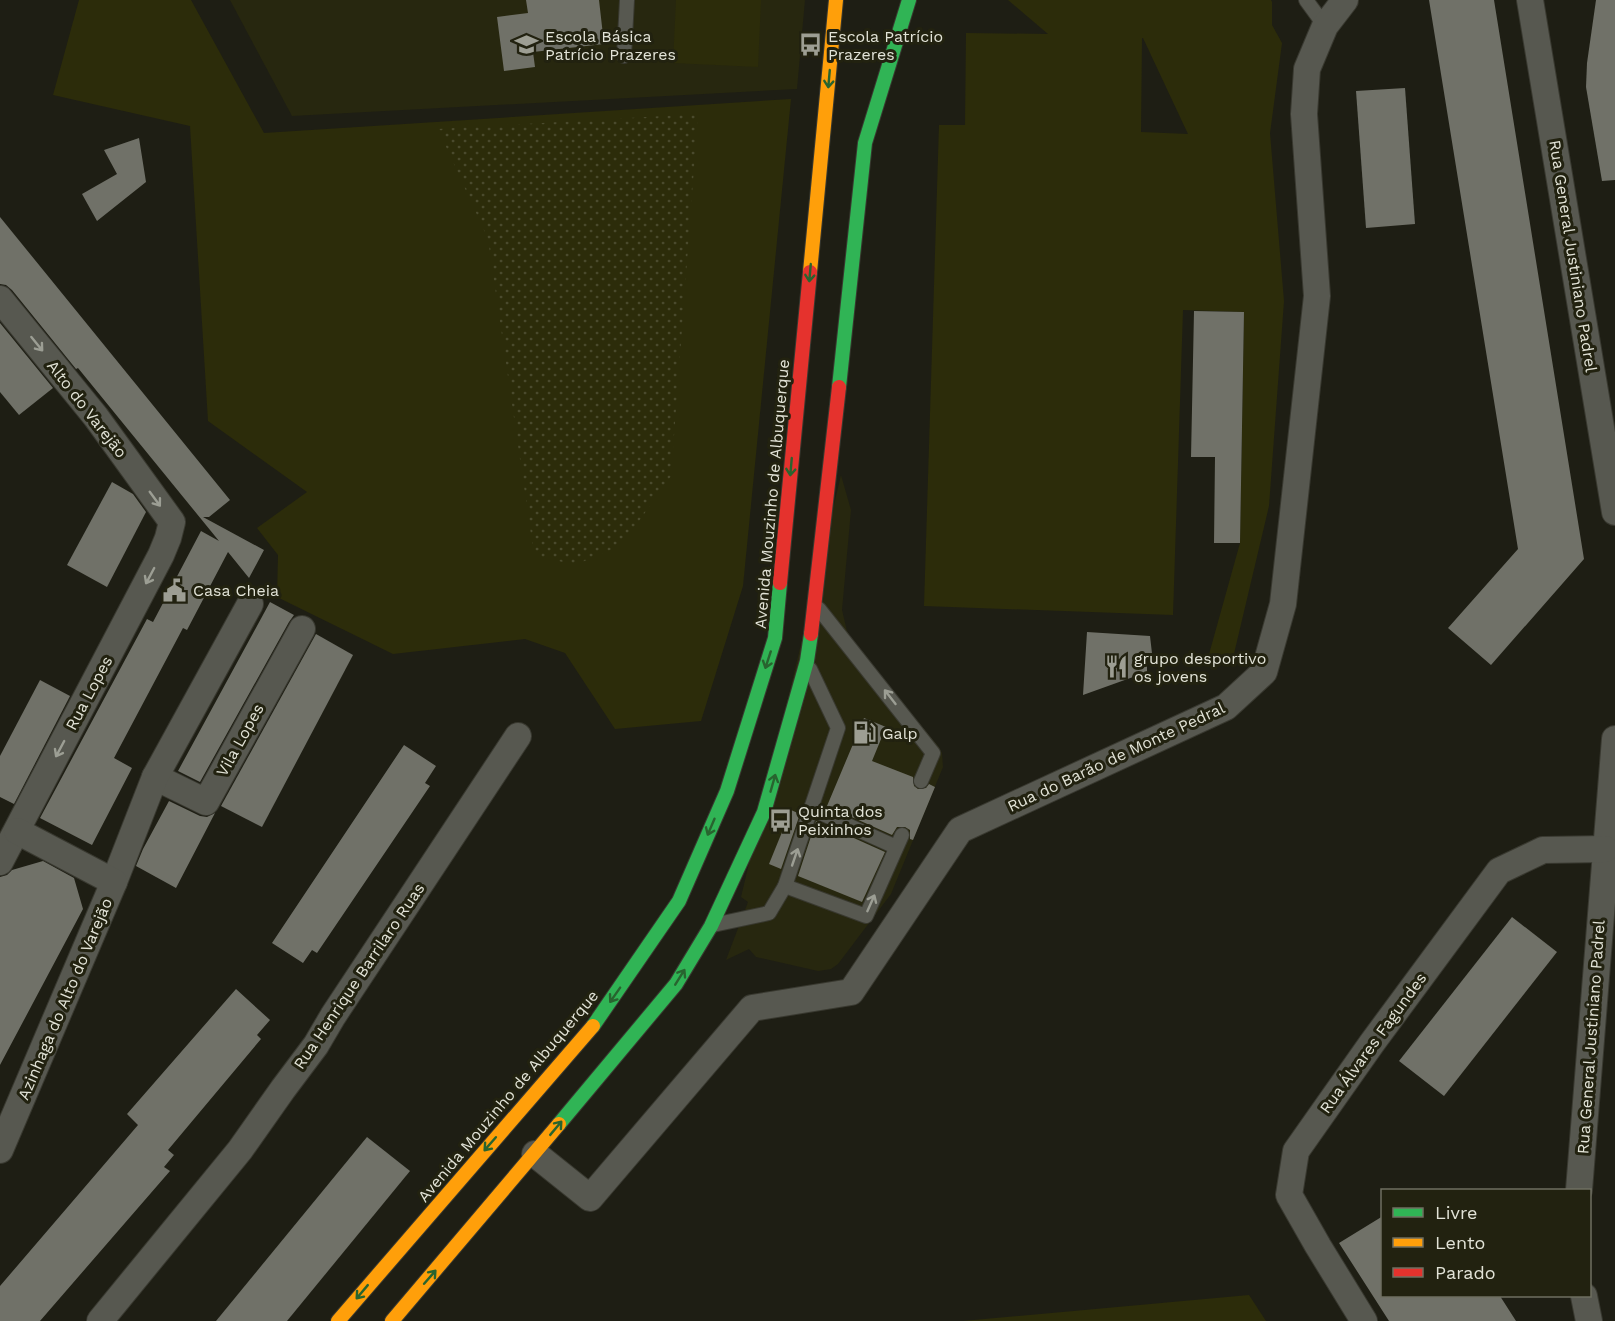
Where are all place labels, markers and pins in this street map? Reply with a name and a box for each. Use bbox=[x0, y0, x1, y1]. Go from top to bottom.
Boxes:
place label: Escola Básica Patrício Prazeres bbox=[545, 27, 676, 64]
place label: Escola Patrício Prazeres bbox=[828, 27, 943, 64]
school or university icon: Escola Básica Patrício Prazeres bbox=[514, 32, 540, 58]
bus stop icon: Escola Patrício Prazeres bbox=[797, 32, 823, 58]
public building icon: Casa Cheia bbox=[162, 577, 188, 603]
place label: Casa Cheia bbox=[193, 581, 279, 600]
place label: grupo desportivo os jovens bbox=[1134, 649, 1266, 686]
restaurant icon: grupo desportivo os jovens bbox=[1103, 654, 1129, 680]
fuel station icon: Galp bbox=[851, 720, 877, 746]
place label: Galp bbox=[882, 724, 918, 743]
place label: Quinta dos Peixinhos bbox=[798, 802, 883, 839]
bus stop icon: Quinta dos Peixinhos bbox=[767, 807, 793, 833]

